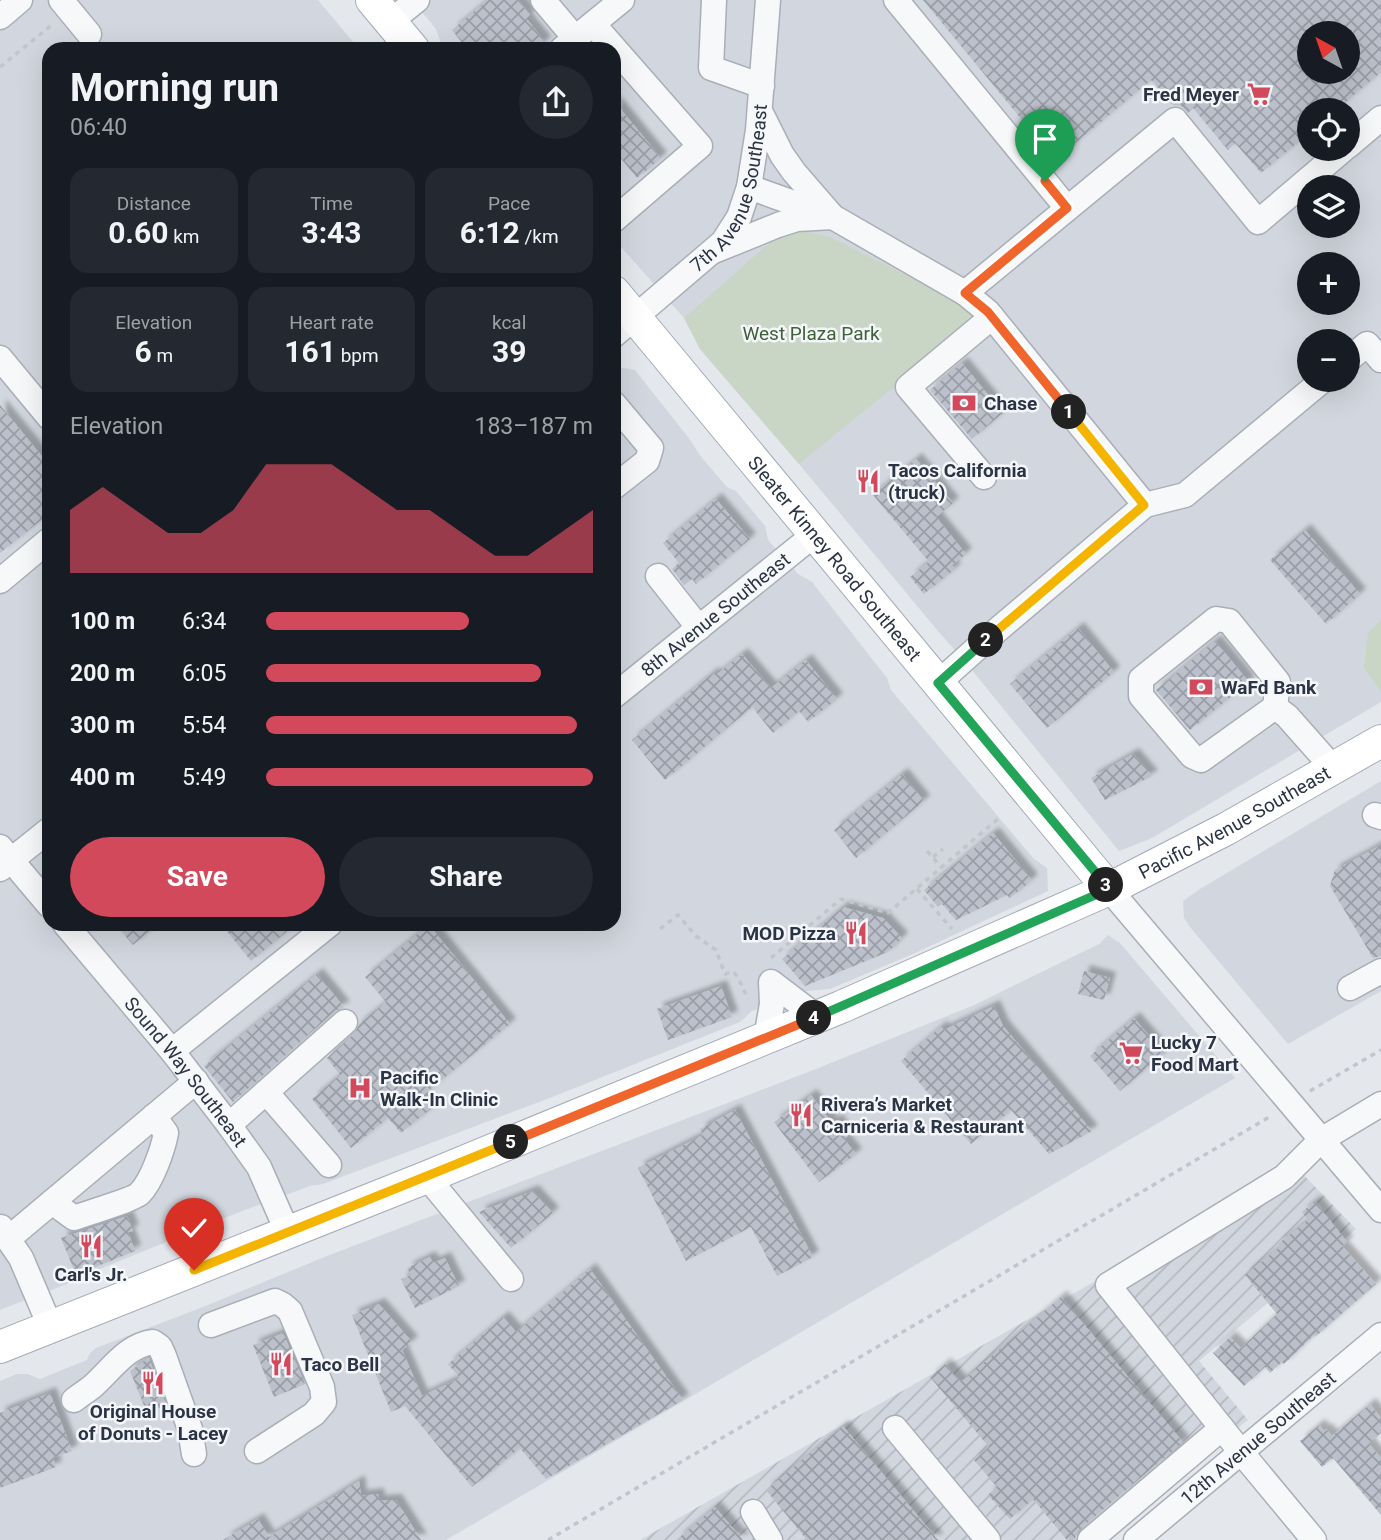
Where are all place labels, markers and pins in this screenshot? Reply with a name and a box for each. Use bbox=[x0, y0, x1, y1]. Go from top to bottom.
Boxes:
supermarket icon: Fred Meyer bbox=[1245, 80, 1273, 108]
place label: Fred Meyer bbox=[1143, 83, 1239, 106]
pin bbox=[1015, 109, 1075, 181]
bank icon: Chase bbox=[950, 389, 978, 417]
place label: Chase bbox=[984, 392, 1037, 415]
pin: 1 bbox=[1052, 394, 1086, 430]
place label: Tacos California (truck) bbox=[888, 459, 1027, 504]
restaurant icon: Tacos California (truck) bbox=[854, 467, 882, 495]
pin: 2 bbox=[968, 622, 1004, 658]
bank icon: WaFd Bank bbox=[1187, 673, 1215, 701]
place label: WaFd Bank bbox=[1221, 676, 1317, 699]
pin: 3 bbox=[1088, 868, 1124, 903]
restaurant icon: MOD Pizza bbox=[842, 919, 870, 947]
place label: MOD Pizza bbox=[742, 922, 836, 945]
pin: 4 bbox=[796, 1000, 832, 1036]
place label: Lucky 7 Food Mart bbox=[1151, 1031, 1239, 1076]
supermarket icon: Lucky 7 Food Mart bbox=[1117, 1039, 1145, 1067]
place label: Pacific Walk-In Clinic bbox=[380, 1066, 498, 1111]
hospital icon: Pacific Walk-In Clinic bbox=[346, 1074, 374, 1102]
place label: Rivera’s Market Carniceria & Restaurant bbox=[821, 1093, 1024, 1138]
restaurant icon: Rivera’s Market Carniceria & Restaurant bbox=[787, 1101, 815, 1129]
pin: 5 bbox=[494, 1124, 528, 1160]
pin bbox=[164, 1198, 224, 1270]
restaurant icon: Carl's Jr. bbox=[77, 1232, 105, 1260]
place label: Carl's Jr. bbox=[55, 1263, 127, 1286]
restaurant icon: Taco Bell bbox=[267, 1350, 295, 1378]
place label: Taco Bell bbox=[301, 1353, 379, 1376]
restaurant icon: Original House of Donuts - Lacey bbox=[139, 1369, 167, 1397]
place label: Original House of Donuts - Lacey bbox=[78, 1400, 228, 1445]

